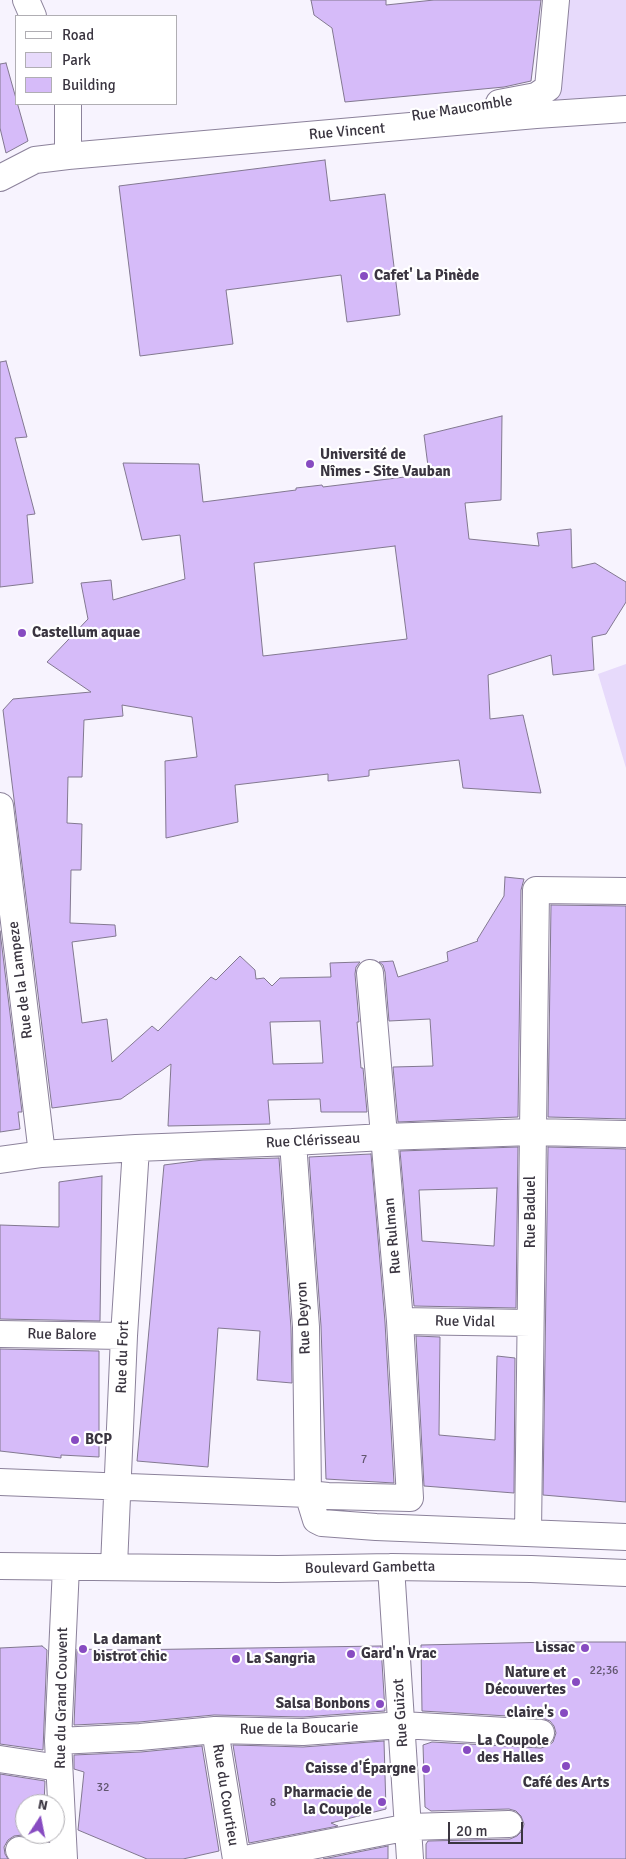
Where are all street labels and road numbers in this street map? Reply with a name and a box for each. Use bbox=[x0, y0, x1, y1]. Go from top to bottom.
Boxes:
street label: Rue Maucomble bbox=[410, 92, 514, 126]
street label: Rue Vincent bbox=[308, 120, 386, 144]
street label: Rue de la Lampeze bbox=[5, 920, 37, 1040]
street label: Rue Clérisseau bbox=[265, 1130, 361, 1152]
street label: Rue Baduel bbox=[522, 1176, 540, 1248]
street label: Rue Rulman bbox=[381, 1197, 405, 1275]
street label: Rue Deyron bbox=[293, 1281, 315, 1355]
street label: Rue Vidal bbox=[435, 1312, 495, 1332]
street label: Rue du Fort bbox=[113, 1320, 133, 1394]
street label: Rue Balore bbox=[27, 1325, 97, 1345]
street label: Boulevard Gambetta bbox=[305, 1558, 435, 1578]
street label: Rue du Grand Couvent bbox=[52, 1627, 72, 1769]
street label: Rue Guizot bbox=[390, 1678, 412, 1748]
street label: Rue de la Boucarie bbox=[239, 1719, 359, 1739]
street label: Rue du Courtieu bbox=[208, 1743, 242, 1847]

